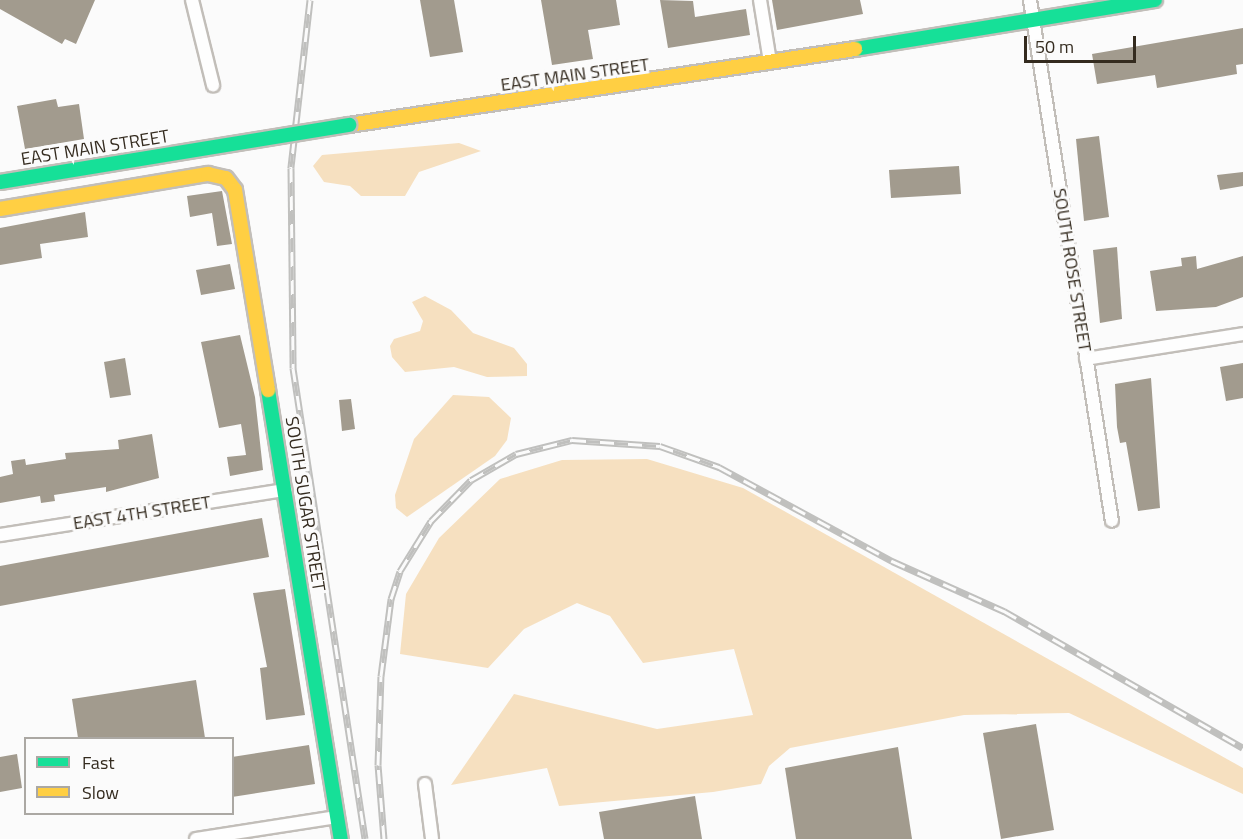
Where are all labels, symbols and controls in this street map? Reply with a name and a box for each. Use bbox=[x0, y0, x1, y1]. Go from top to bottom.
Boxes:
scale bar bbox=[1027, 24, 1140, 62]
text: 50 m bbox=[1035, 33, 1074, 60]
street label: EAST MAIN STREET bbox=[499, 54, 651, 96]
street label: EAST MAIN STREET bbox=[19, 126, 171, 170]
street label: SOUTH ROSE STREET bbox=[1048, 187, 1096, 353]
street label: SOUTH SUGAR STREET bbox=[281, 415, 329, 593]
street label: EAST 4TH STREET bbox=[72, 491, 212, 535]
legend bbox=[24, 737, 234, 815]
text: Fast bbox=[82, 749, 115, 776]
text: Slow bbox=[82, 779, 119, 806]

